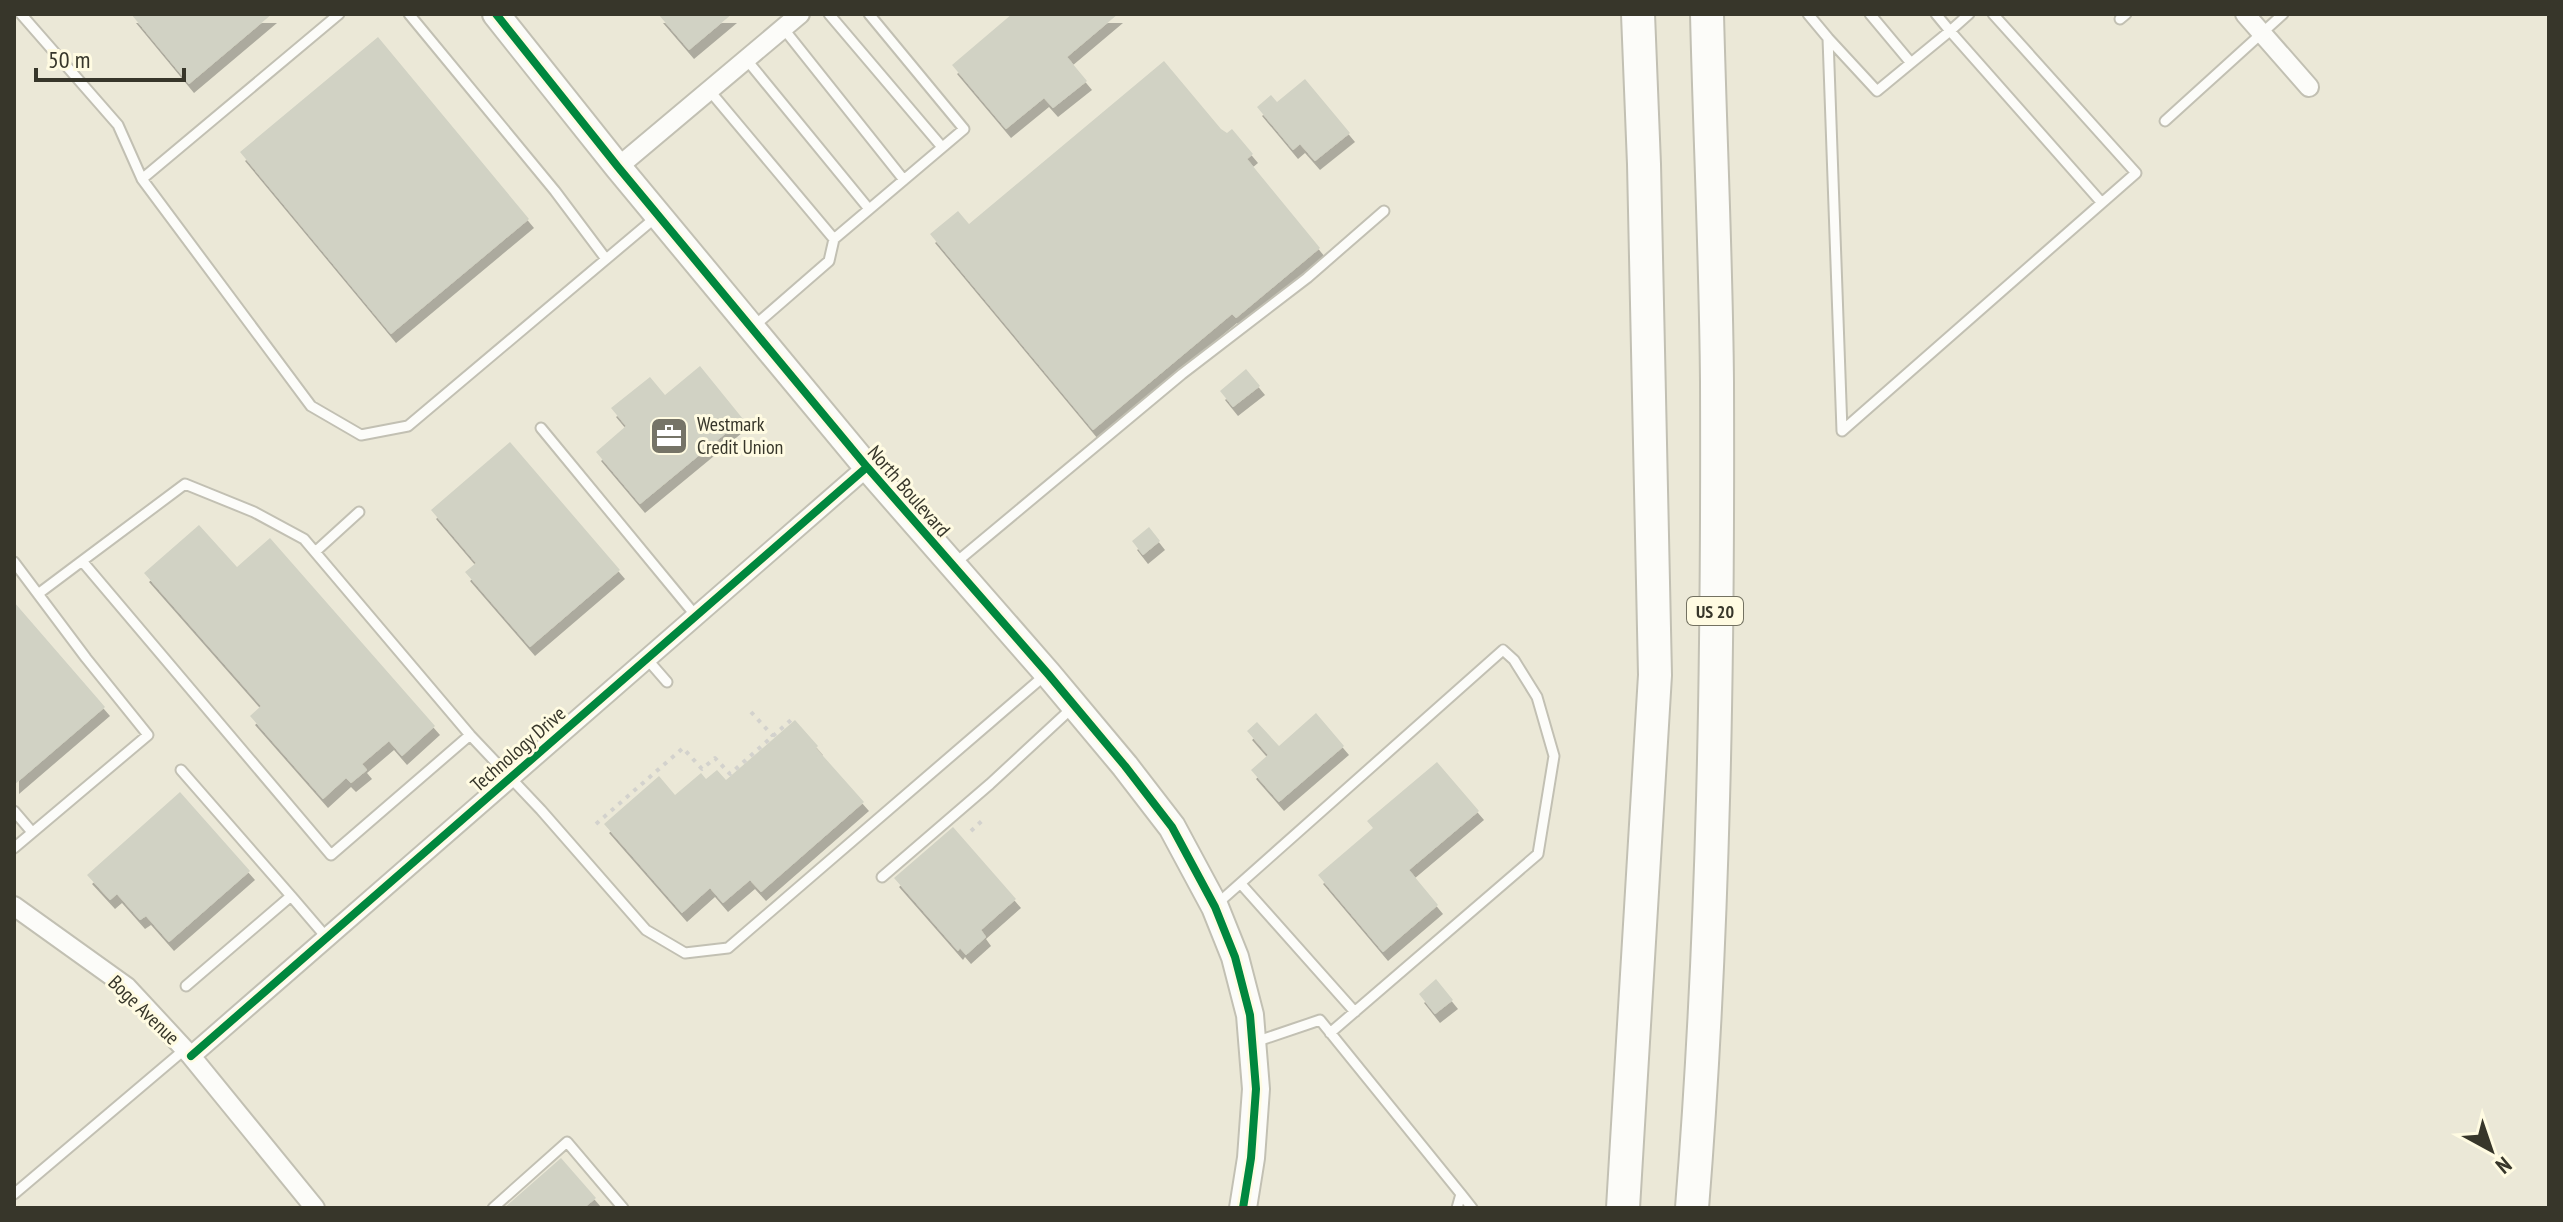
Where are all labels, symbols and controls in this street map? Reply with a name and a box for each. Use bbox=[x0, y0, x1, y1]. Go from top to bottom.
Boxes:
scale bar bbox=[36, 32, 184, 82]
text: 50 m bbox=[48, 44, 90, 75]
place label: Westmark Credit Union bbox=[697, 411, 783, 460]
office icon: Westmark Credit Union bbox=[648, 415, 690, 457]
street label: North Boulevard bbox=[862, 440, 956, 542]
road number: US 20 bbox=[1687, 597, 1743, 625]
street label: Technology Drive bbox=[465, 701, 571, 797]
street label: Boge Avenue bbox=[103, 970, 185, 1050]
north arrow bbox=[2451, 1110, 2531, 1190]
text: N bbox=[2490, 1151, 2517, 1180]

